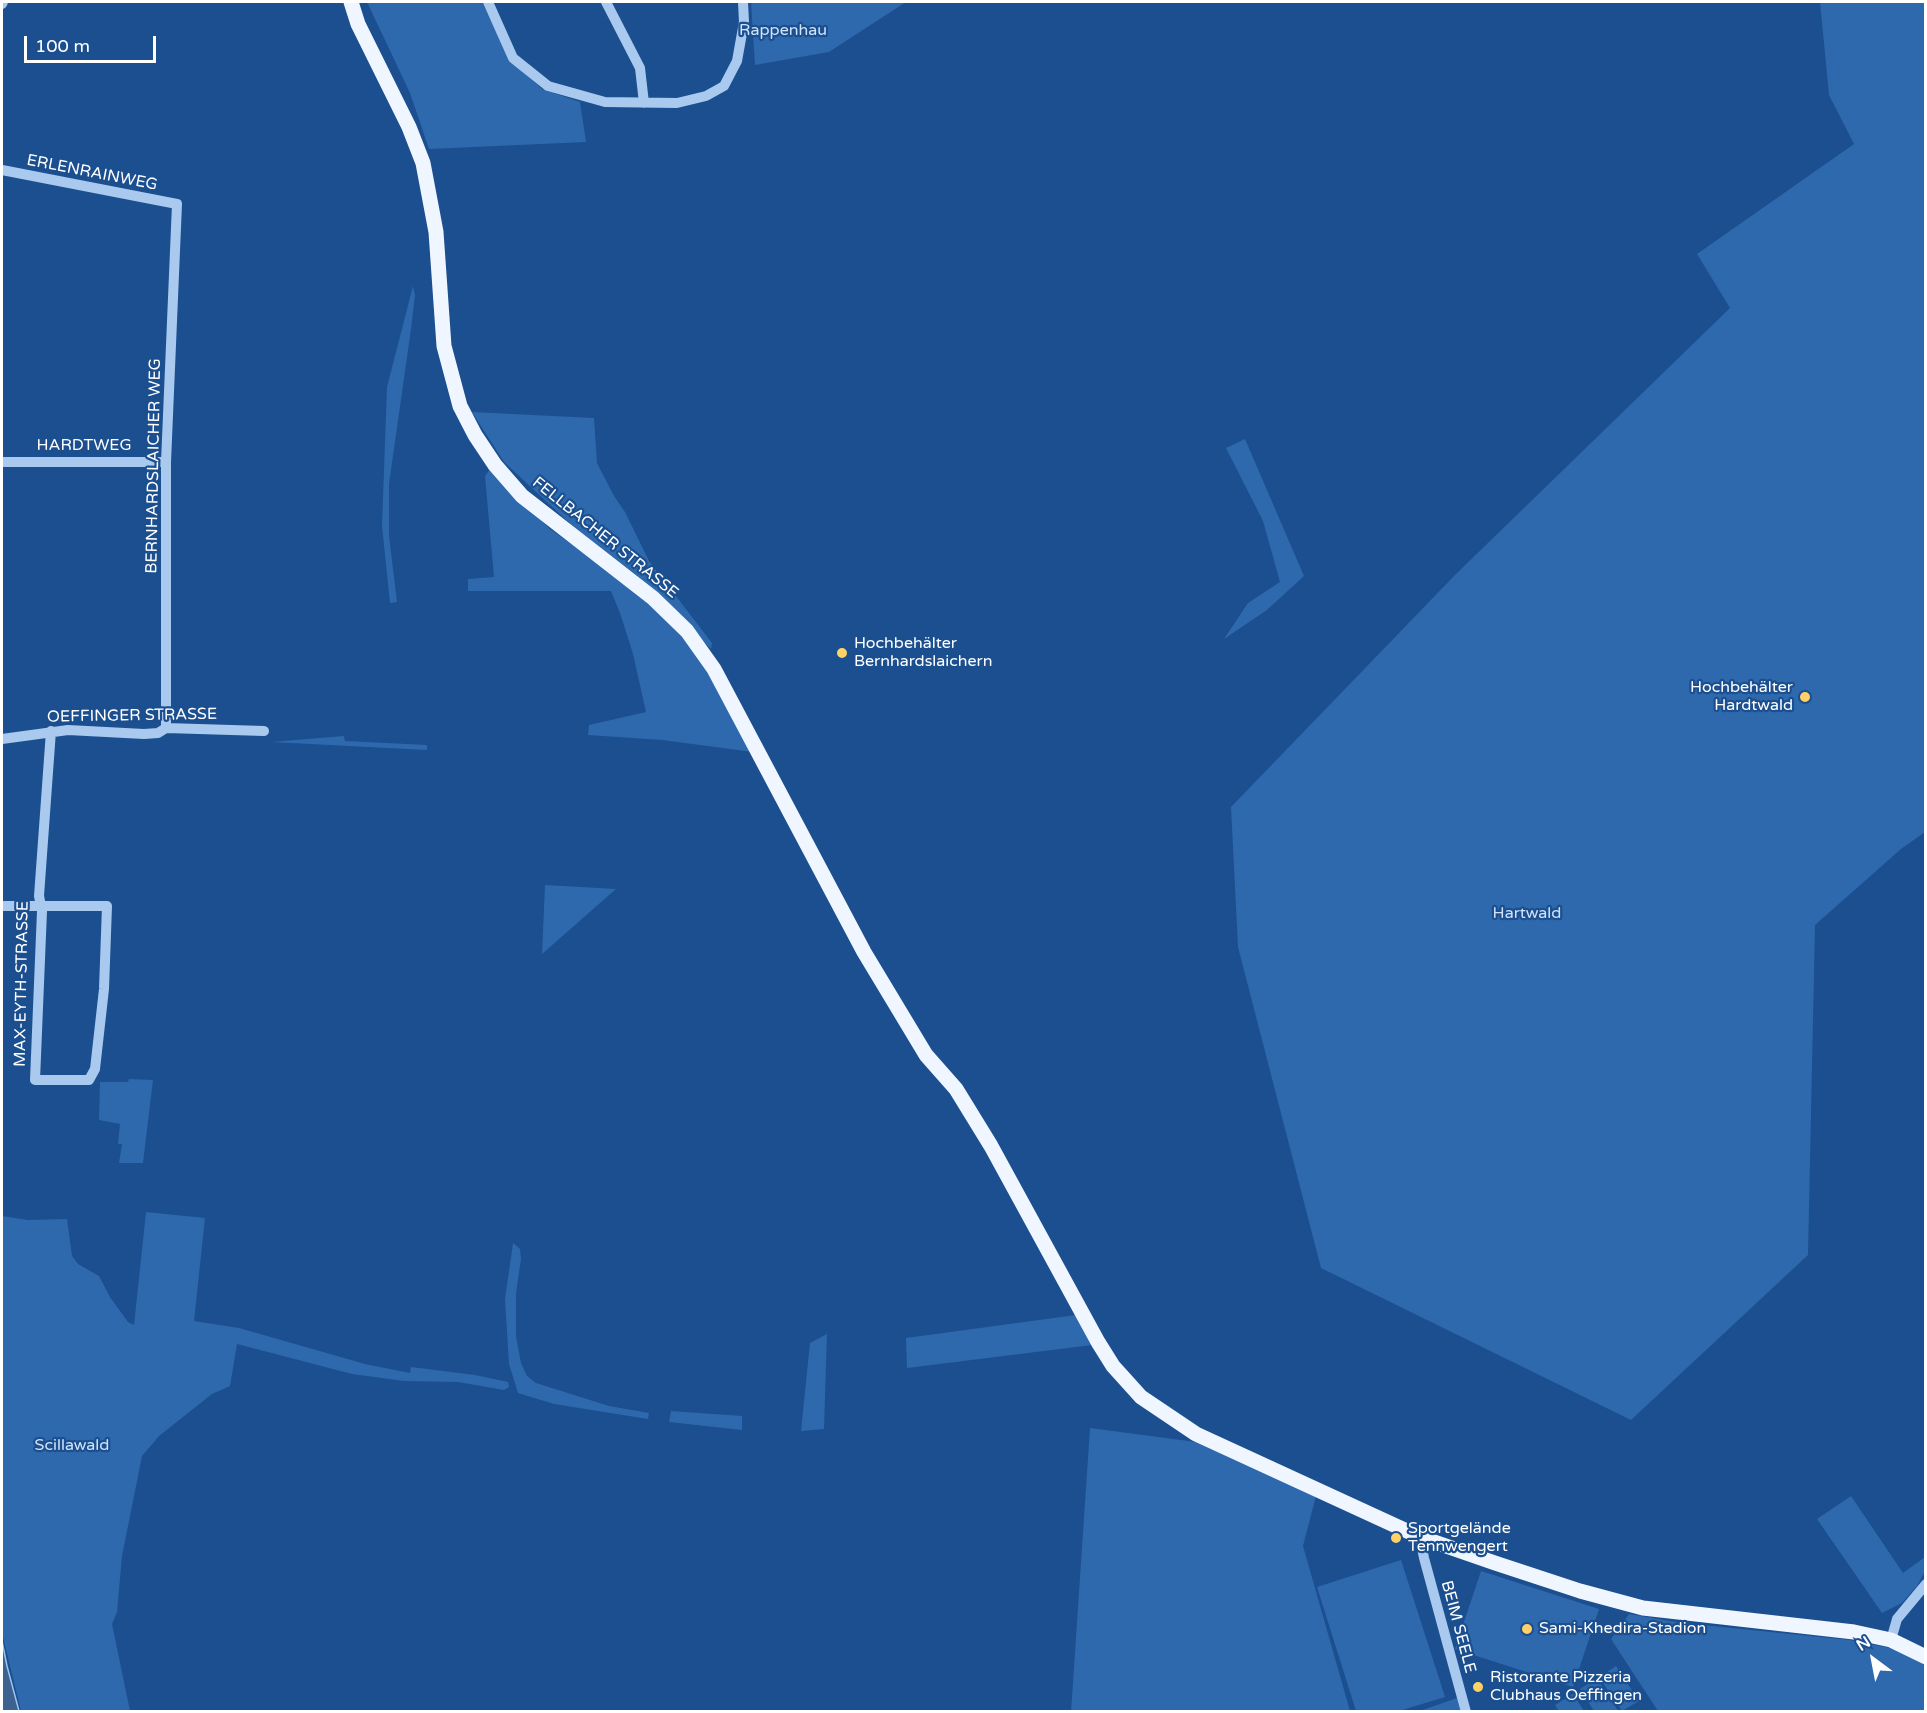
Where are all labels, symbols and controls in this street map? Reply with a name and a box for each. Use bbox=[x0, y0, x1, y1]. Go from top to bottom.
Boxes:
park label: Rappenhau bbox=[739, 21, 827, 41]
scale bar bbox=[27, 24, 159, 62]
text: 100 m bbox=[35, 35, 90, 57]
street label: ERLENRAINWEG bbox=[25, 151, 159, 195]
street label: BERNHARDSLAICHER WEG bbox=[143, 358, 165, 574]
street label: HARDTWEG bbox=[36, 436, 132, 456]
street label: FELLBACHER STRASSE bbox=[528, 473, 682, 603]
place label: Hochbehälter Bernhardslaichern bbox=[854, 634, 992, 672]
marker: Hochbehälter Bernhardslaichern bbox=[835, 646, 849, 660]
place label: Hochbehälter Hardtwald bbox=[1690, 678, 1793, 716]
marker: Hochbehälter Hardtwald bbox=[1798, 690, 1812, 704]
street label: OEFFINGER STRASSE bbox=[47, 705, 217, 727]
street label: MAX-EYTH-STRASSE bbox=[11, 901, 33, 1067]
park label: Hartwald bbox=[1493, 904, 1561, 924]
park label: Scillawald bbox=[35, 1436, 109, 1456]
place label: Sportgelände Tennwengert bbox=[1408, 1519, 1511, 1557]
marker: Sportgelände Tennwengert bbox=[1389, 1531, 1403, 1545]
street label: BEIM SEELE bbox=[1436, 1579, 1480, 1675]
place label: Sami-Khedira-Stadion bbox=[1539, 1619, 1706, 1639]
marker: Sami-Khedira-Stadion bbox=[1520, 1622, 1534, 1636]
north arrow bbox=[1843, 1629, 1903, 1689]
text: N bbox=[1853, 1632, 1874, 1656]
place label: Ristorante Pizzeria Clubhaus Oeffingen bbox=[1490, 1668, 1642, 1706]
marker: Ristorante Pizzeria Clubhaus Oeffingen bbox=[1471, 1680, 1485, 1694]

